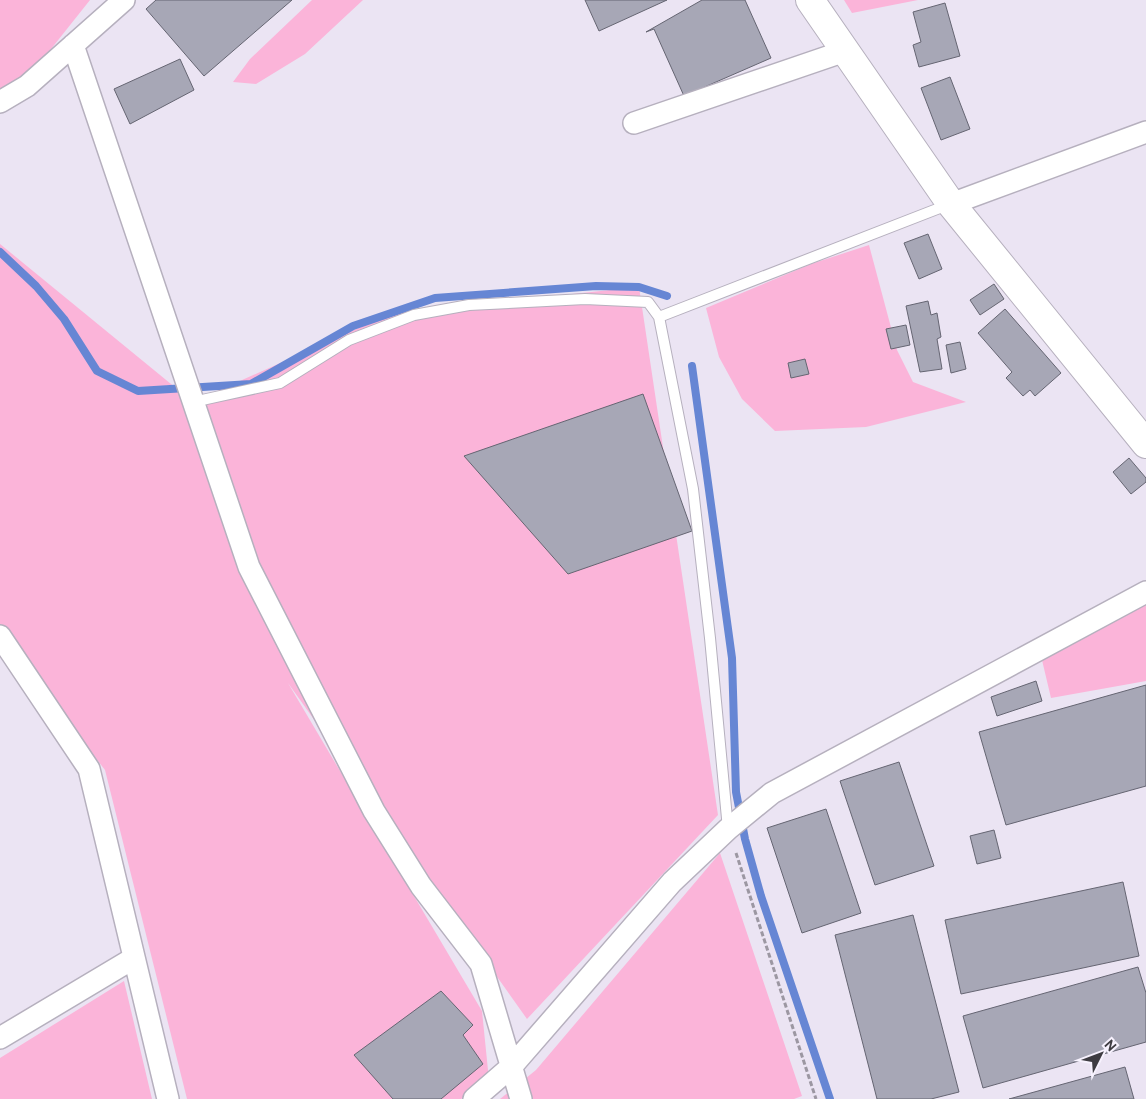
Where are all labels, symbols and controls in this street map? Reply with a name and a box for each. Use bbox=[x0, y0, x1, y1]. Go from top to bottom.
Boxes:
north arrow bbox=[1076, 1029, 1126, 1079]
text: N bbox=[1100, 1037, 1119, 1056]

